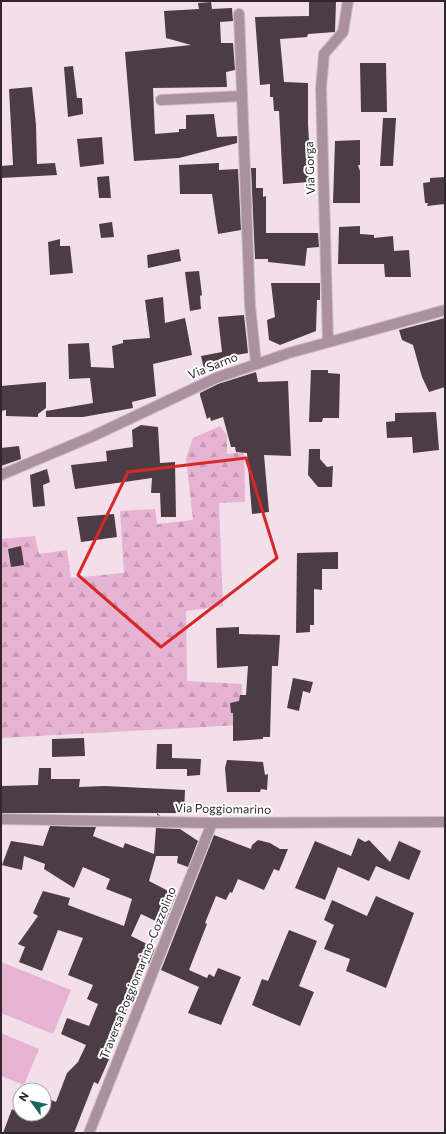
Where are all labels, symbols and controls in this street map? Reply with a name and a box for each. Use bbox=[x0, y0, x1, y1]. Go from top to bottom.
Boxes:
street label: Via Gorga bbox=[301, 141, 317, 195]
street label: Via Sarno bbox=[186, 349, 239, 381]
street label: Via Poggiomarino bbox=[175, 800, 271, 816]
street label: Traversa Poggiomarino-Cozzolino bbox=[96, 884, 178, 1061]
north arrow bbox=[12, 1082, 52, 1122]
text: N bbox=[15, 1089, 31, 1103]

